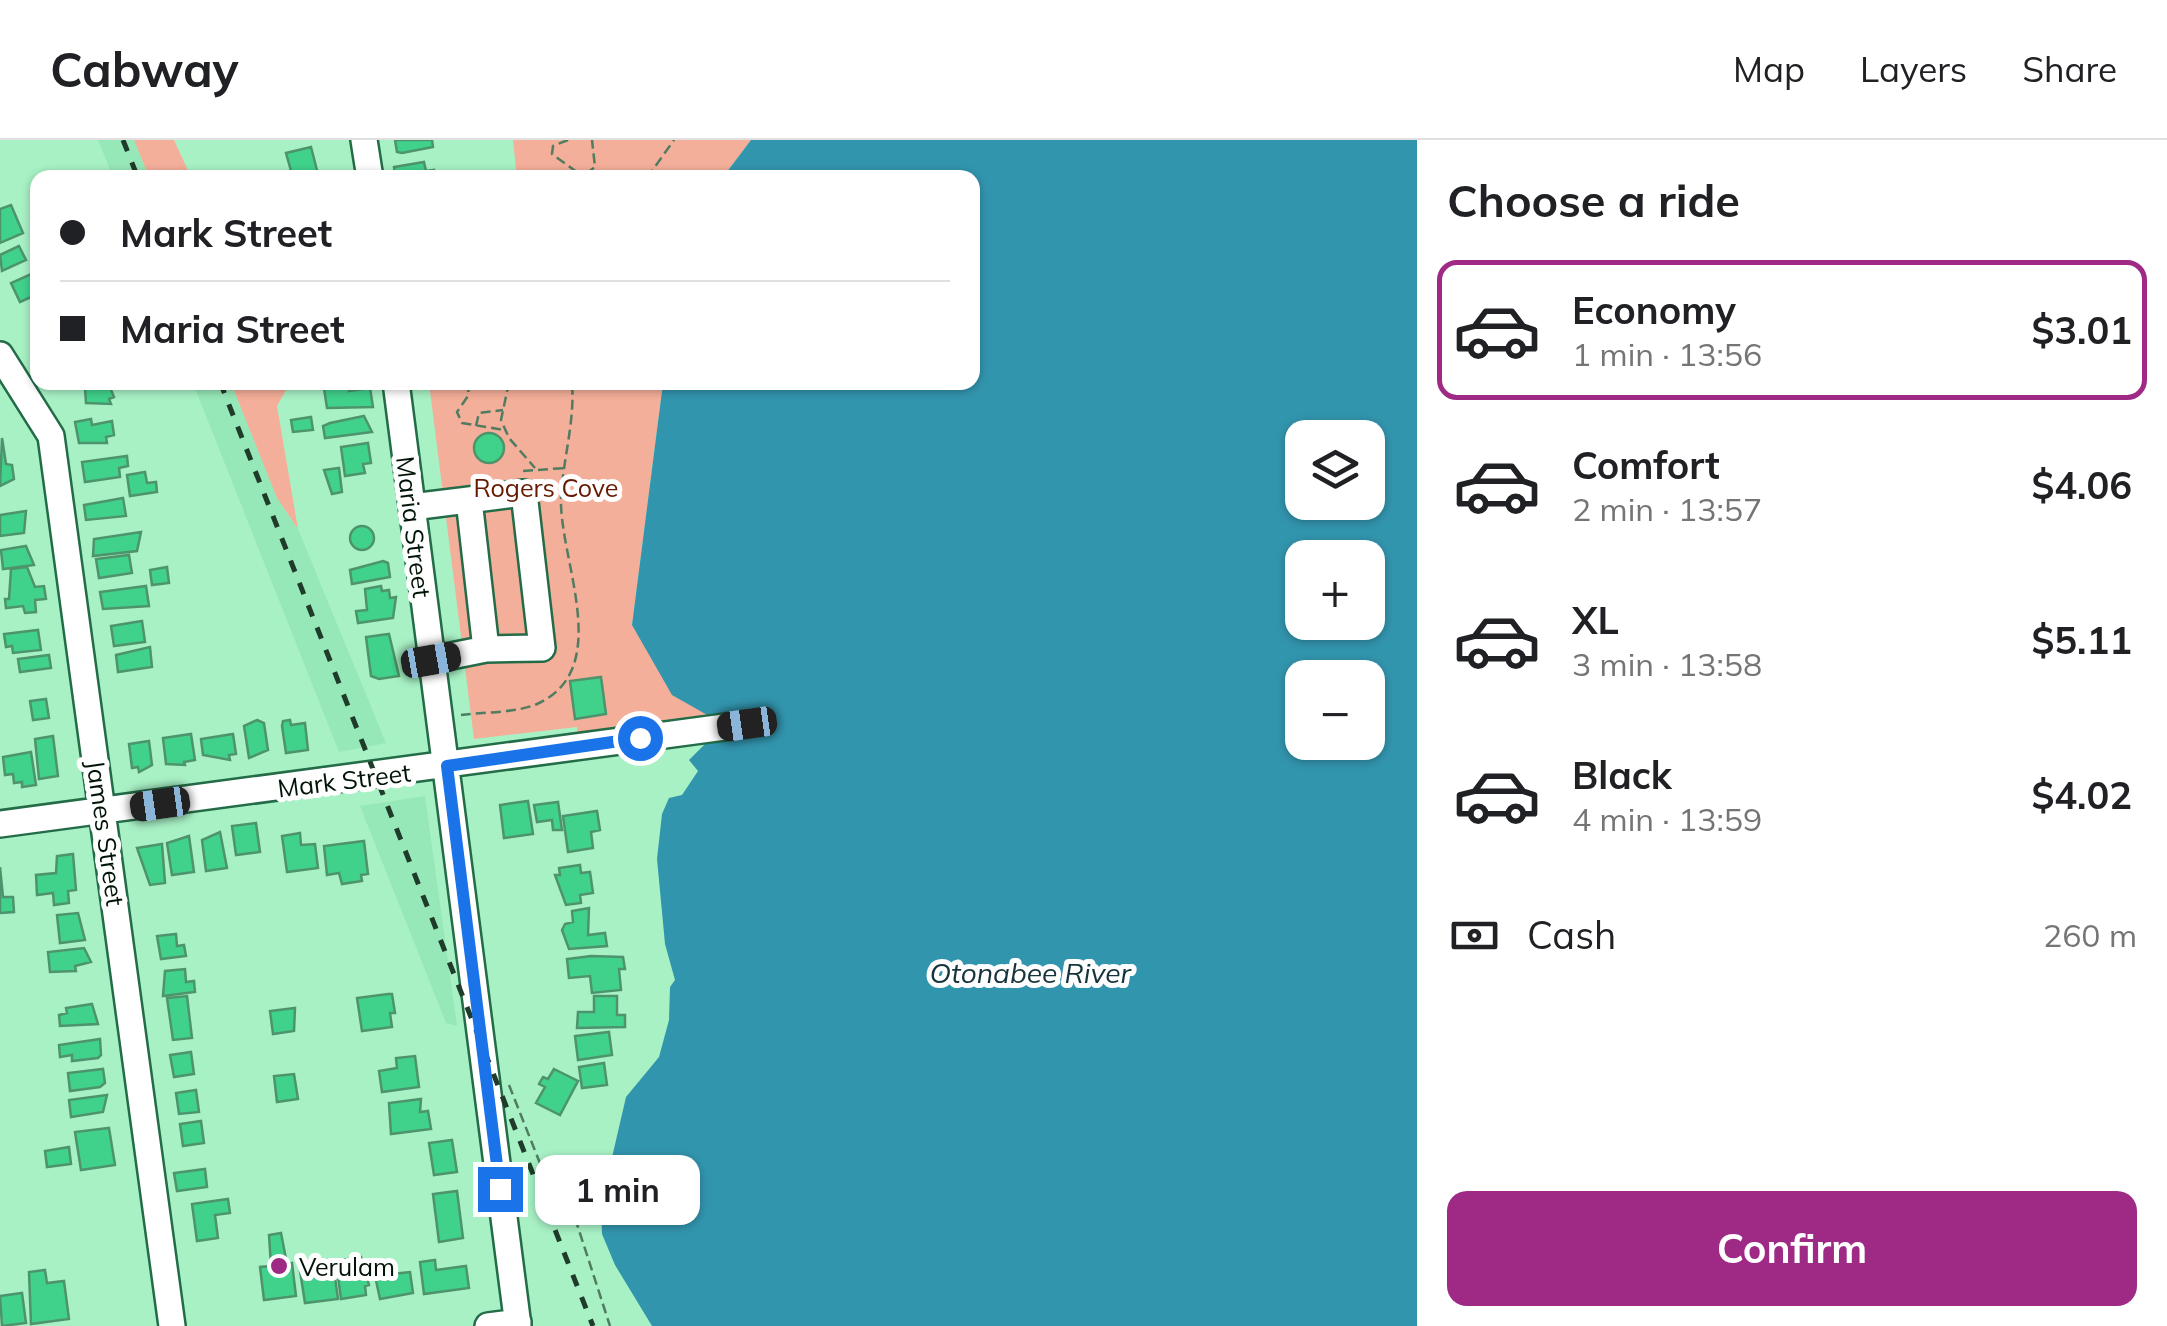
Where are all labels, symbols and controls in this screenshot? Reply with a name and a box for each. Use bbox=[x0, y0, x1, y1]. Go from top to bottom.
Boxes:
text: Cabway bbox=[50, 39, 239, 99]
text: Map bbox=[1733, 47, 1805, 91]
text: Layers bbox=[1860, 47, 1967, 91]
text: Share bbox=[2022, 47, 2117, 91]
text: Choose a ride bbox=[1447, 172, 1740, 228]
text: Mark Street bbox=[120, 209, 332, 257]
icon: car bbox=[1452, 285, 1542, 375]
text: Economy bbox=[1572, 286, 1736, 334]
text: Maria Street bbox=[120, 305, 345, 353]
text: $3.01 bbox=[2031, 306, 2132, 354]
text: 1 min · 13:56 bbox=[1572, 334, 1762, 374]
map controls bbox=[1285, 420, 1385, 760]
button: layers bbox=[1285, 420, 1385, 520]
icon: car bbox=[1452, 440, 1542, 530]
text: Comfort bbox=[1572, 441, 1720, 489]
street label: Maria Street bbox=[390, 455, 438, 600]
text: $4.06 bbox=[2031, 461, 2132, 509]
park label: Rogers Cove bbox=[474, 472, 618, 503]
text: 2 min · 13:57 bbox=[1572, 489, 1762, 529]
button: + bbox=[1285, 540, 1385, 640]
icon: car bbox=[1452, 595, 1542, 685]
text: XL bbox=[1572, 596, 1619, 644]
text: $5.11 bbox=[2031, 616, 2132, 664]
car bbox=[399, 640, 463, 680]
text: 3 min · 13:58 bbox=[1572, 644, 1762, 684]
button: − bbox=[1285, 660, 1385, 760]
car bbox=[715, 705, 779, 743]
route start bbox=[618, 716, 663, 761]
icon: car bbox=[1452, 750, 1542, 840]
text: Black bbox=[1572, 751, 1672, 799]
street label: Mark Street bbox=[276, 756, 413, 804]
street label: James Street bbox=[80, 758, 132, 908]
text: $4.02 bbox=[2031, 771, 2132, 819]
car bbox=[128, 785, 192, 823]
text: 4 min · 13:59 bbox=[1572, 799, 1762, 839]
icon: cash bbox=[1447, 908, 1502, 963]
text: Cash bbox=[1527, 911, 1616, 959]
text: 260 m bbox=[2043, 915, 2137, 955]
water label: Otonabee River bbox=[929, 955, 1132, 990]
callout: 1 min bbox=[535, 1154, 700, 1224]
route end bbox=[478, 1167, 523, 1212]
text: 1 min bbox=[575, 1170, 660, 1210]
button: Confirm bbox=[1447, 1191, 2137, 1306]
place label: Verulam bbox=[299, 1251, 395, 1282]
marker: Verulam bbox=[268, 1255, 290, 1277]

